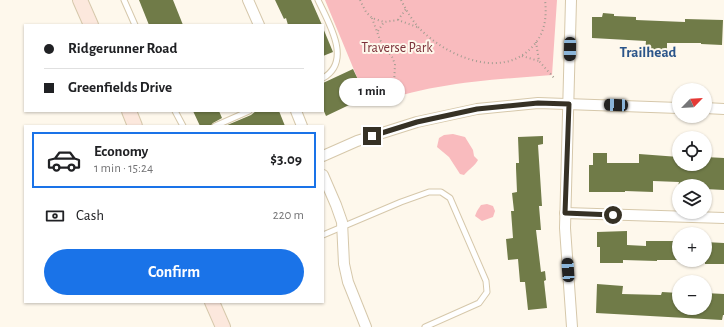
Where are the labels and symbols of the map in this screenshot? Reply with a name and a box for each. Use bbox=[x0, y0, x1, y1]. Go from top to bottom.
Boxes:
car bbox=[564, 37, 576, 61]
park label: Traverse Park bbox=[361, 41, 433, 55]
district label: Trailhead bbox=[619, 45, 677, 60]
callout: 1 min bbox=[339, 78, 405, 106]
north arrow bbox=[672, 83, 712, 123]
car bbox=[604, 99, 628, 111]
route end bbox=[363, 127, 381, 145]
route start bbox=[604, 206, 622, 224]
car bbox=[561, 258, 575, 282]

